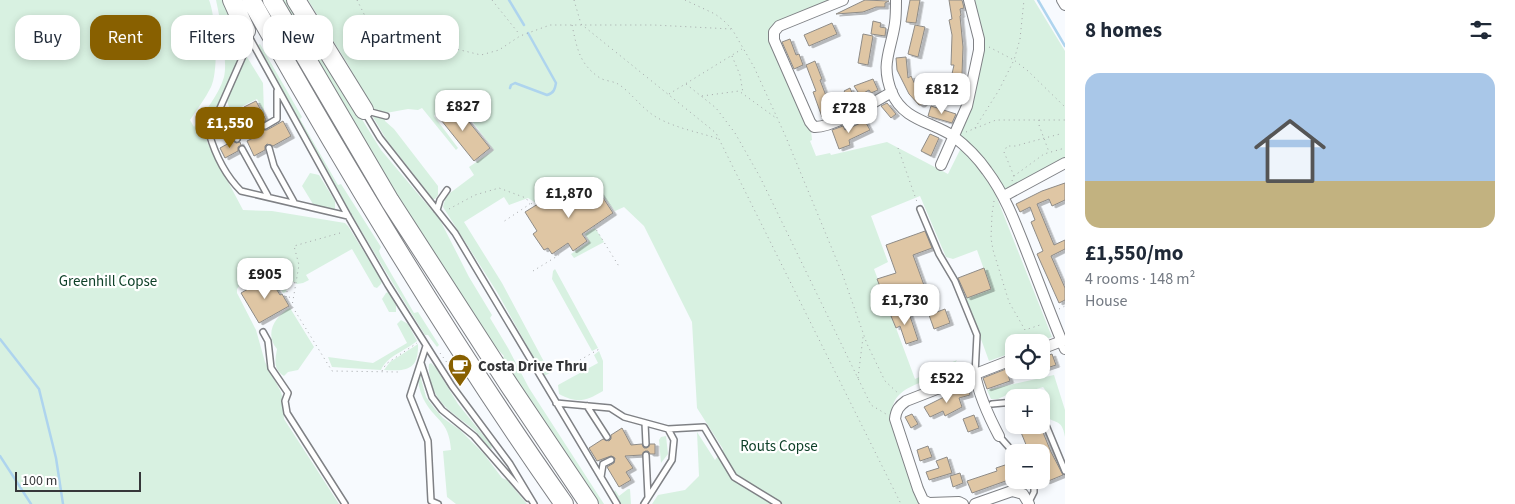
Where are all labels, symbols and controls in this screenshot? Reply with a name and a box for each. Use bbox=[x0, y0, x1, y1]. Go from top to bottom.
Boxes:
chip: Buy bbox=[15, 15, 80, 60]
chip: Rent bbox=[90, 15, 161, 60]
chip: Filters bbox=[171, 15, 253, 60]
chip: New bbox=[263, 15, 333, 60]
chip: Apartment bbox=[343, 15, 459, 60]
text: 8 homes bbox=[1085, 15, 1162, 45]
icon: filters bbox=[1467, 16, 1495, 44]
pin: £812 bbox=[912, 72, 972, 115]
text: £812 bbox=[925, 78, 959, 100]
pin: £827 bbox=[433, 90, 493, 132]
pin: £728 bbox=[819, 92, 879, 134]
text: £827 bbox=[446, 95, 480, 117]
text: £728 bbox=[832, 97, 866, 119]
pin: £1,550 bbox=[189, 106, 271, 149]
icon: home bbox=[1245, 106, 1335, 196]
text: £1,550 bbox=[206, 112, 254, 134]
pin: £1,870 bbox=[528, 176, 610, 219]
text: £1,870 bbox=[545, 182, 593, 204]
text: £1,550/mo bbox=[1085, 238, 1184, 268]
pin: £905 bbox=[235, 258, 295, 300]
text: £905 bbox=[248, 263, 282, 285]
text: 4 rooms · 148 m² bbox=[1085, 268, 1195, 290]
park label: Greenhill Copse bbox=[59, 271, 157, 292]
pin: £1,730 bbox=[864, 284, 946, 326]
text: £1,730 bbox=[881, 289, 929, 311]
text: House bbox=[1085, 290, 1127, 312]
map controls bbox=[1005, 334, 1050, 489]
button: locate bbox=[1005, 334, 1050, 379]
cafe icon: Costa Drive Thru bbox=[447, 353, 473, 387]
place label: Costa Drive Thru bbox=[478, 356, 587, 377]
pin: £522 bbox=[917, 362, 977, 404]
text: £522 bbox=[930, 367, 964, 389]
button: + bbox=[1005, 389, 1050, 434]
park label: Routs Copse bbox=[740, 436, 818, 457]
button: − bbox=[1005, 444, 1050, 489]
scale bar bbox=[15, 469, 141, 492]
text: 100 m bbox=[22, 471, 57, 491]

